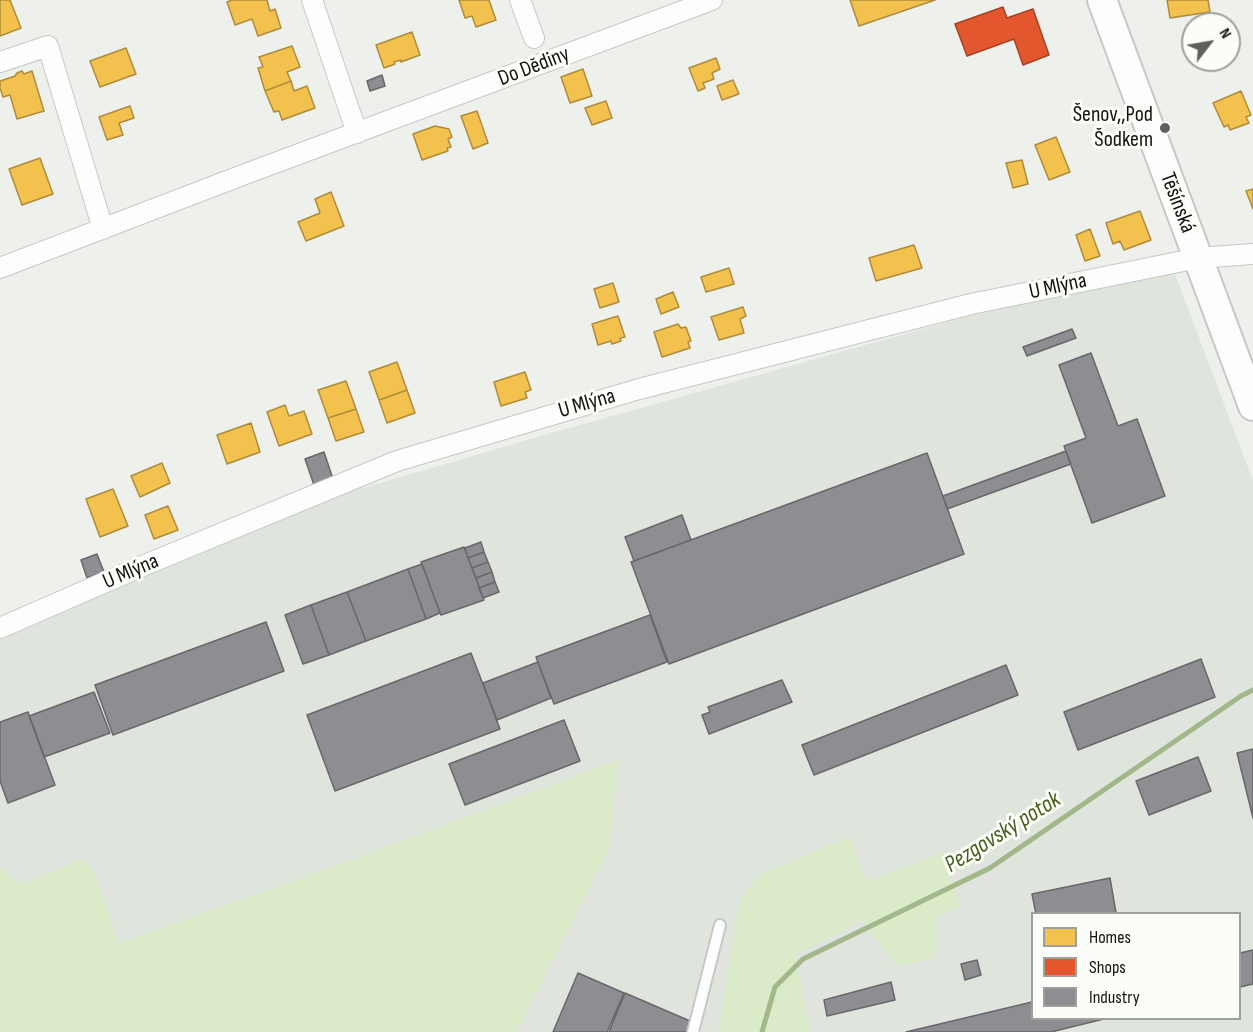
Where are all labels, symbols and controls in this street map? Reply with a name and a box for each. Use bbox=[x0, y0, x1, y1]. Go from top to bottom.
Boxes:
north arrow bbox=[1181, 12, 1241, 72]
text: N bbox=[1215, 25, 1235, 42]
street label: Do Dědiny bbox=[495, 41, 573, 93]
place label: Šenov,,Pod Šodkem bbox=[1073, 102, 1153, 154]
marker: Šenov,,Pod Šodkem bbox=[1158, 121, 1172, 135]
street label: Těšínská bbox=[1153, 169, 1201, 237]
street label: U Mlýna bbox=[1027, 268, 1089, 306]
street label: U Mlýna bbox=[556, 383, 618, 425]
street label: U Mlýna bbox=[99, 549, 163, 595]
water label: Pezgovský potok bbox=[940, 786, 1066, 880]
legend bbox=[1031, 912, 1241, 1020]
text: Homes bbox=[1089, 927, 1131, 948]
text: Shops bbox=[1089, 957, 1126, 978]
text: Industry bbox=[1089, 987, 1140, 1008]

